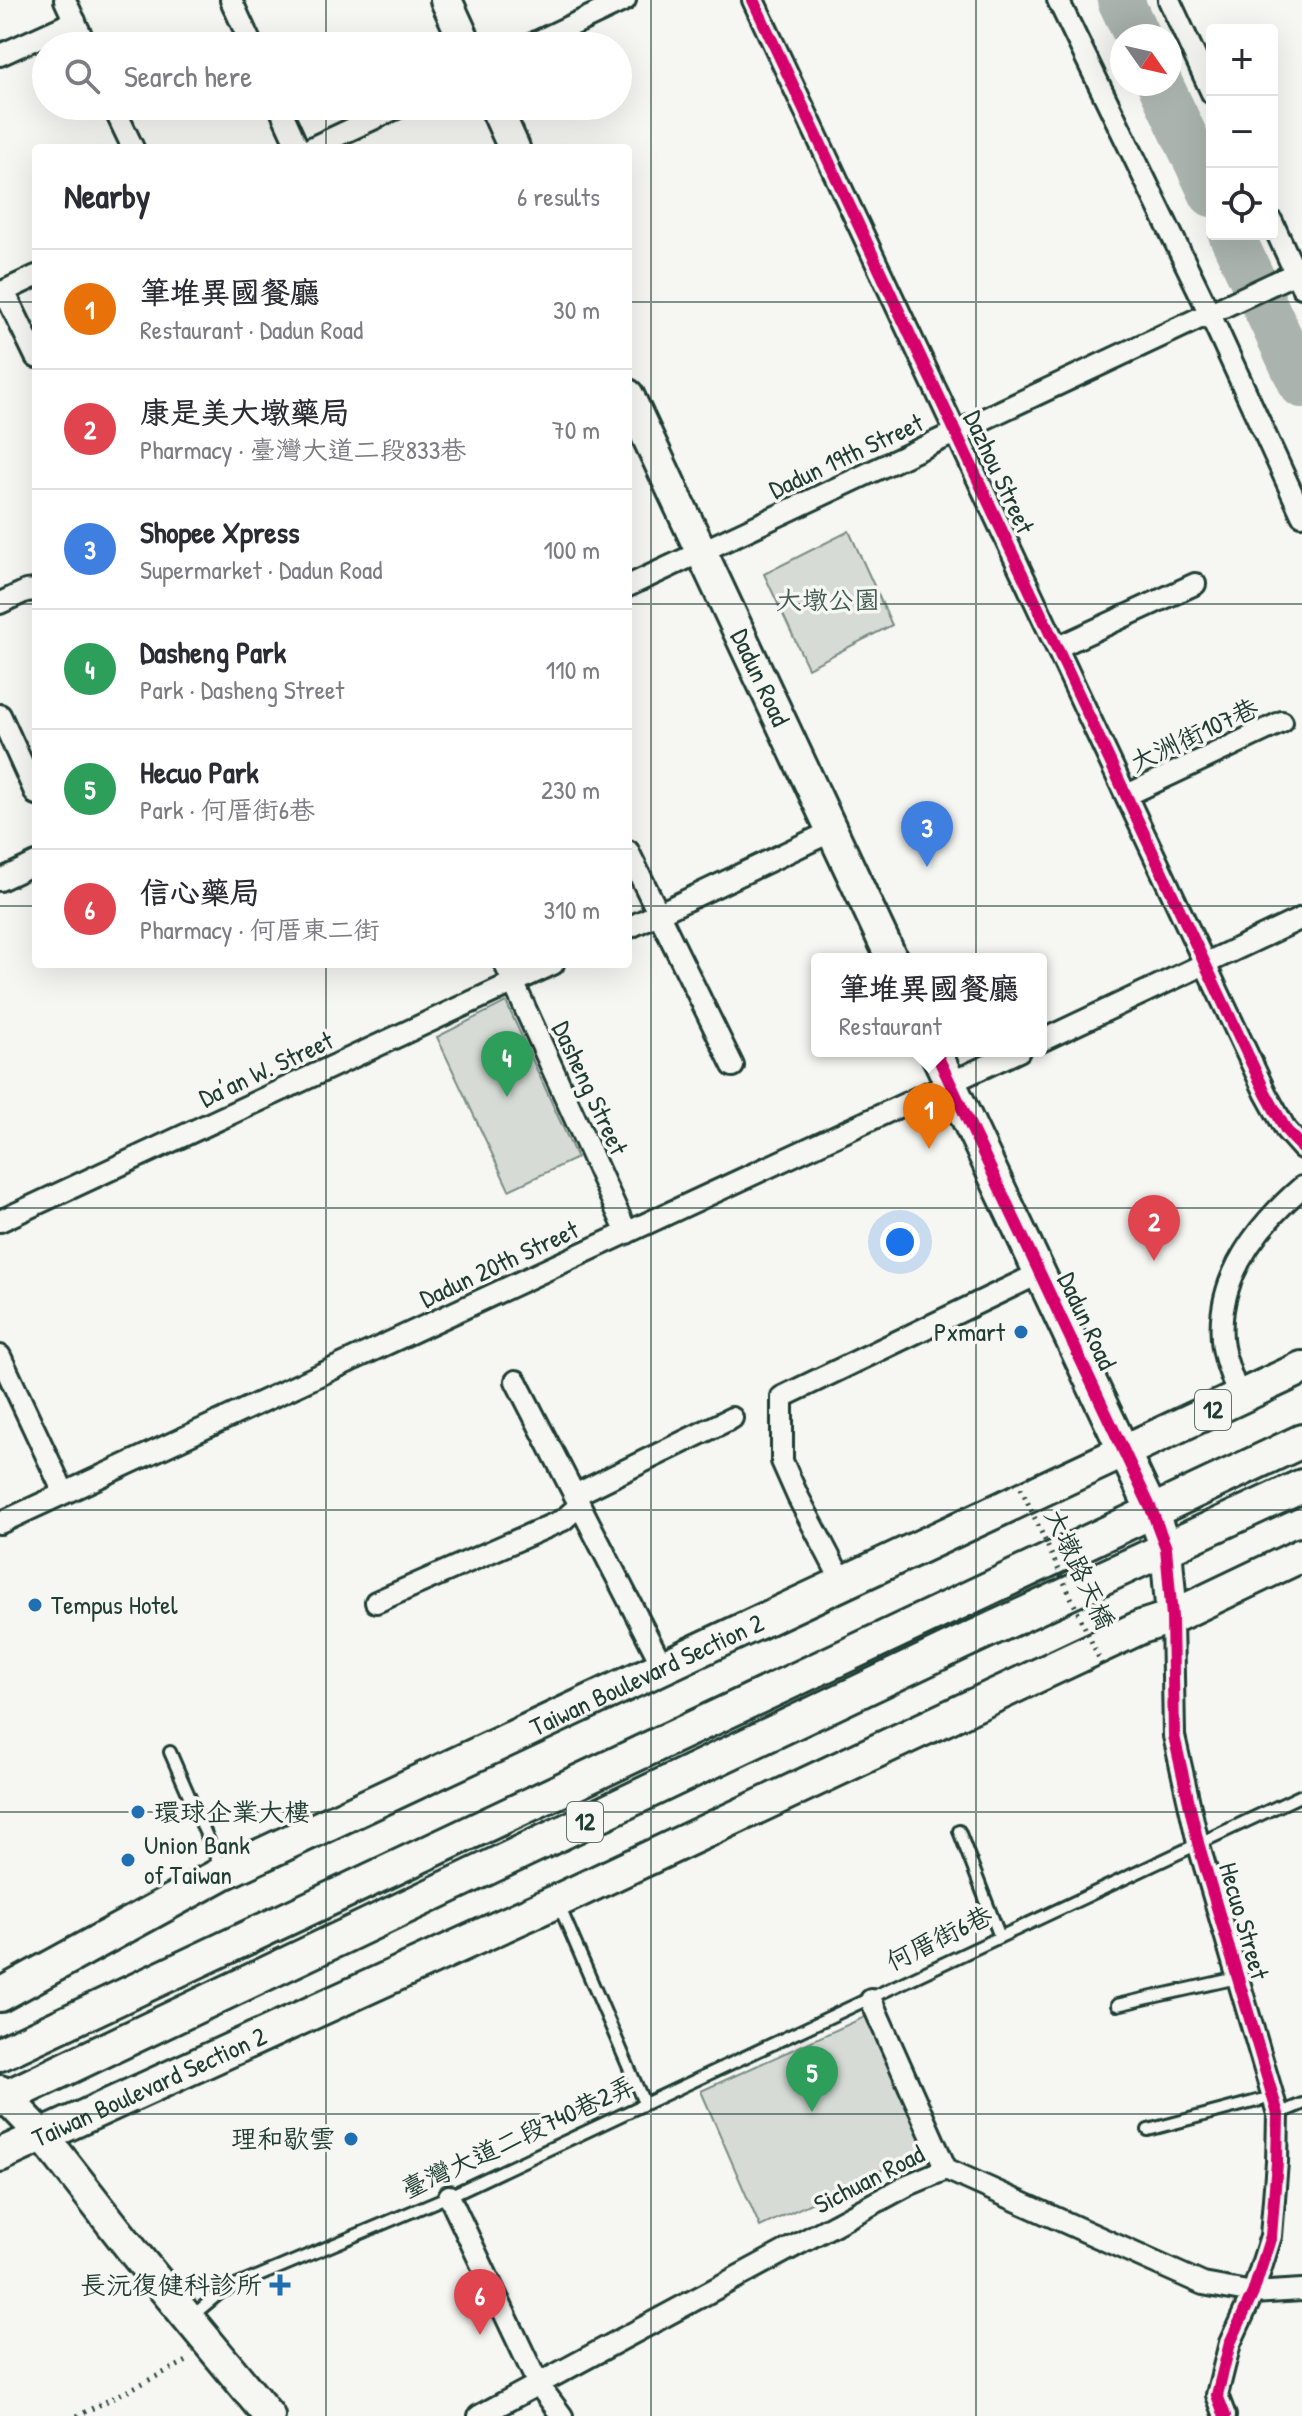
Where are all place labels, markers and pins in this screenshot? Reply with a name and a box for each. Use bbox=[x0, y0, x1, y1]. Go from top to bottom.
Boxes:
pin: 3 bbox=[901, 801, 953, 867]
pin: 4 bbox=[481, 1031, 533, 1097]
pin: 1 bbox=[903, 1083, 955, 1149]
pin: 2 bbox=[1128, 1195, 1180, 1261]
place label: Pxmart bbox=[934, 1314, 1006, 1349]
marker: Pxmart bbox=[1012, 1323, 1030, 1341]
place label: Tempus Hotel bbox=[51, 1587, 178, 1622]
marker: Tempus Hotel bbox=[26, 1596, 44, 1614]
place label: 環球企業大樓 bbox=[154, 1794, 310, 1829]
marker: 環球企業大樓 bbox=[129, 1803, 147, 1821]
place label: Union Bank of Taiwan bbox=[144, 1827, 250, 1892]
marker: Union Bank of Taiwan bbox=[119, 1851, 137, 1869]
pin: 5 bbox=[786, 2046, 838, 2112]
place label: 理和歇雲 bbox=[231, 2121, 335, 2156]
marker: 理和歇雲 bbox=[342, 2130, 360, 2148]
place label: 長沅復健科診所 bbox=[80, 2267, 262, 2302]
pin: 6 bbox=[454, 2269, 506, 2335]
marker: 長沅復健科診所 bbox=[269, 2274, 291, 2296]

